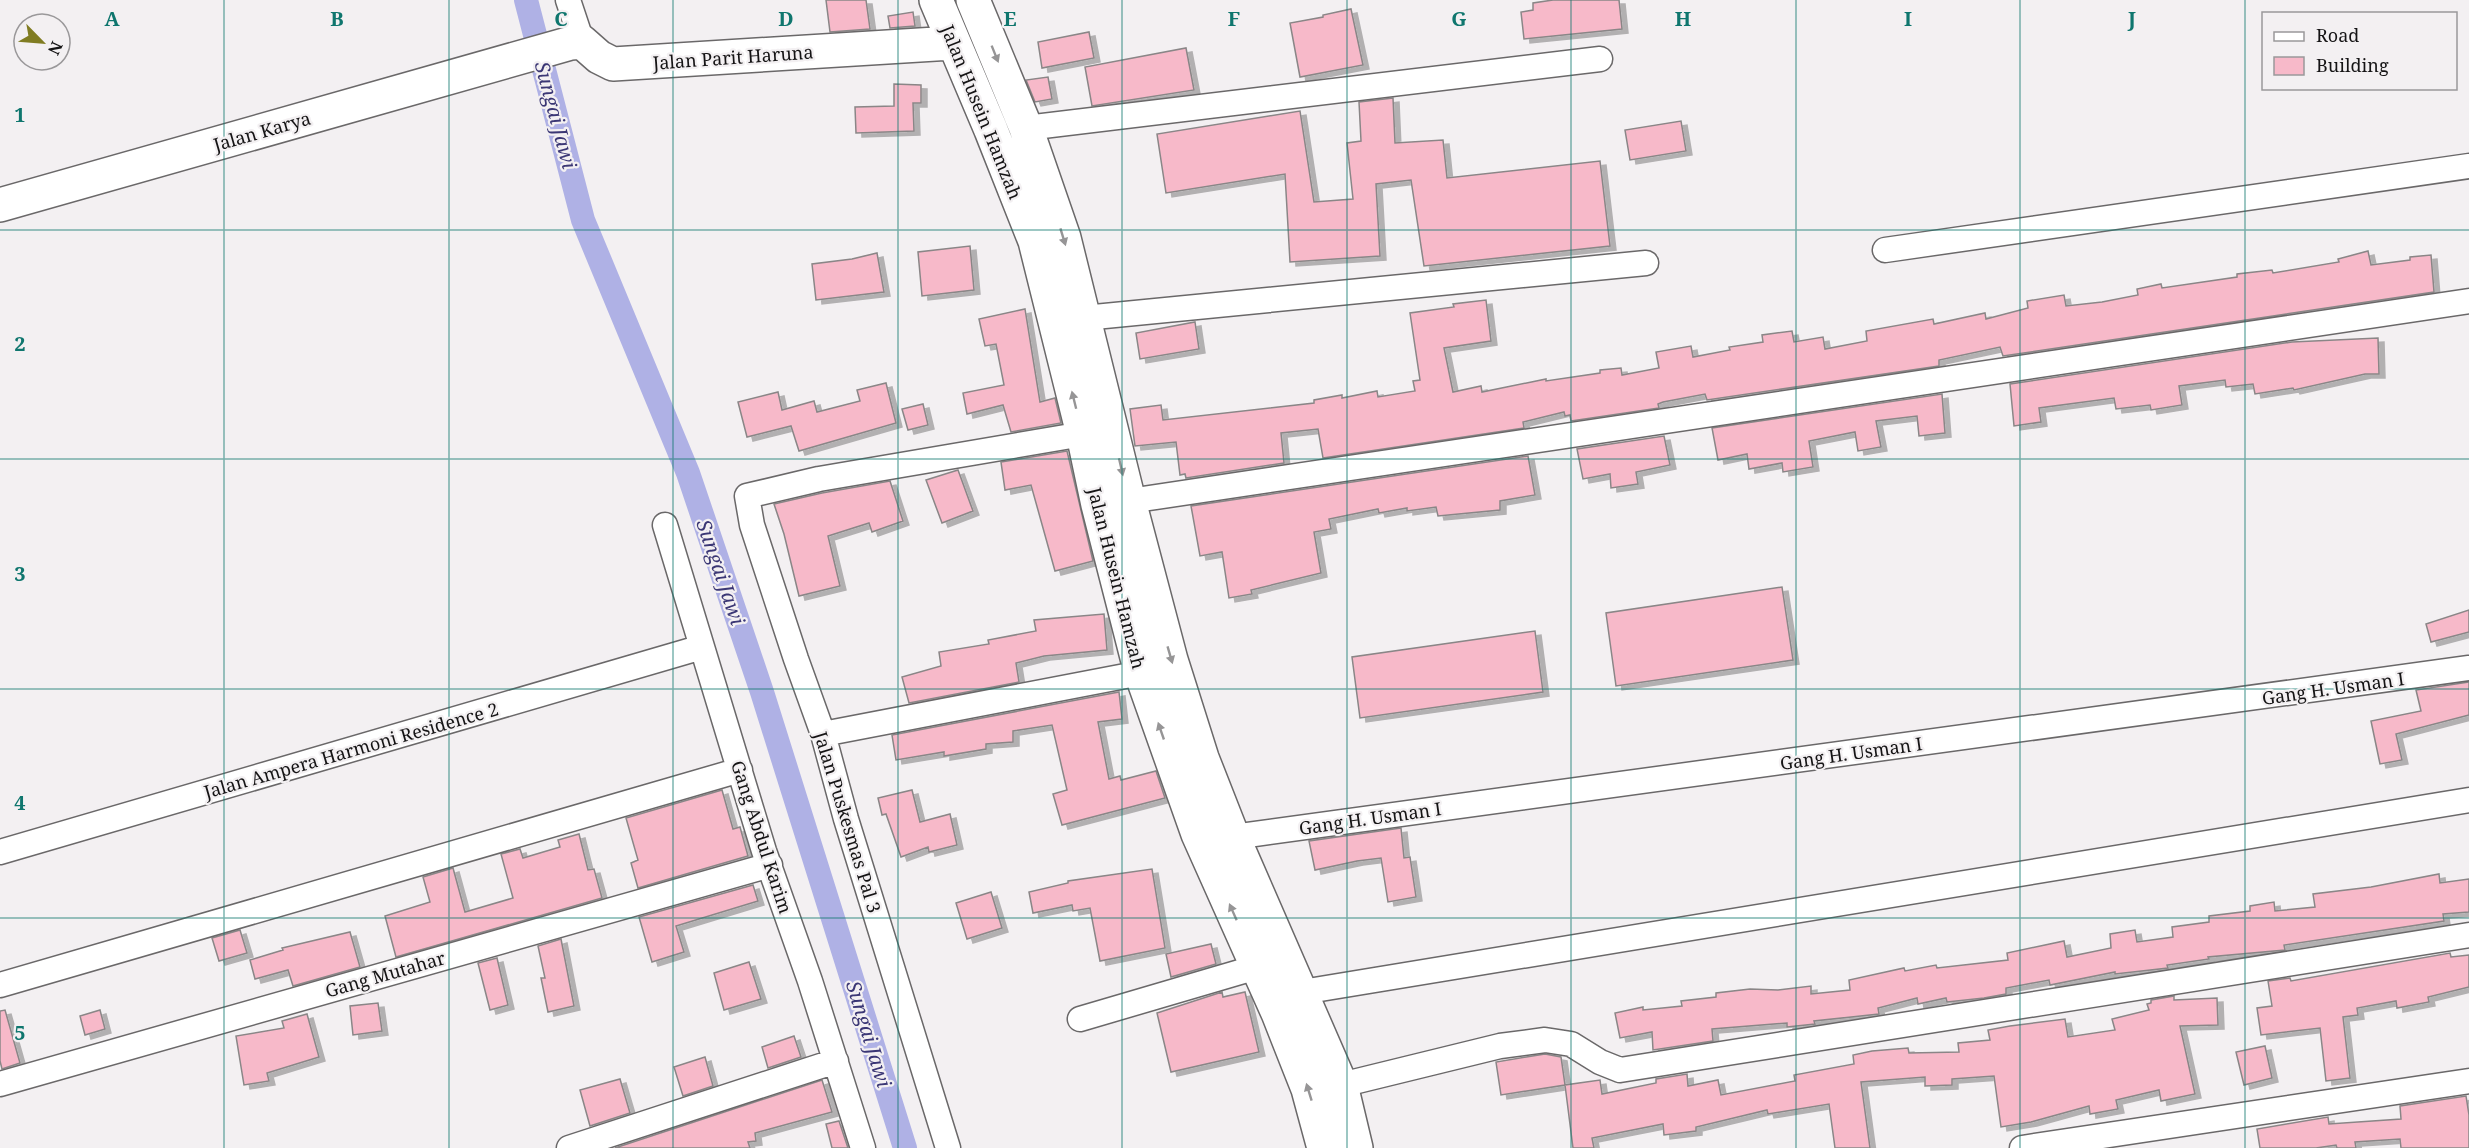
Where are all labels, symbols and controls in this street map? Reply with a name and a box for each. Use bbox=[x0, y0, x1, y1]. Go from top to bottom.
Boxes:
text: A bbox=[104, 5, 120, 32]
text: B bbox=[330, 5, 344, 32]
text: C bbox=[554, 5, 568, 32]
text: D bbox=[778, 5, 794, 32]
text: E bbox=[1003, 5, 1017, 32]
text: F bbox=[1228, 5, 1240, 32]
text: G bbox=[1451, 5, 1467, 32]
text: H bbox=[1675, 5, 1691, 32]
text: I bbox=[1904, 5, 1912, 32]
text: J bbox=[2127, 5, 2136, 32]
north arrow bbox=[12, 12, 72, 72]
legend bbox=[2262, 12, 2457, 90]
street label: Jalan Husein Hamzah bbox=[936, 20, 1028, 203]
text: Road bbox=[2316, 23, 2359, 47]
text: N bbox=[43, 38, 68, 59]
street label: Jalan Parit Haruna bbox=[651, 39, 814, 75]
one-way arrow bbox=[991, 45, 1000, 63]
text: Building bbox=[2316, 53, 2389, 77]
water label: Sungai Jawi bbox=[529, 58, 583, 172]
text: 1 bbox=[14, 101, 26, 128]
street label: Jalan Karya bbox=[210, 106, 313, 157]
one-way arrow bbox=[1059, 228, 1068, 246]
text: 2 bbox=[14, 330, 26, 357]
one-way arrow bbox=[1069, 391, 1079, 409]
one-way arrow bbox=[1116, 457, 1126, 476]
street label: Jalan Husein Hamzah bbox=[1083, 484, 1151, 671]
water label: Sungai Jawi bbox=[690, 516, 752, 628]
text: 3 bbox=[14, 560, 26, 587]
one-way arrow bbox=[1166, 646, 1175, 664]
street label: Gang H. Usman I bbox=[2260, 666, 2406, 710]
street label: Jalan Ampera Harmoni Residence 2 bbox=[200, 696, 501, 804]
one-way arrow bbox=[1156, 722, 1166, 740]
street label: Jalan Puskesmas Pal 3 bbox=[809, 728, 887, 915]
street label: Gang H. Usman I bbox=[1778, 731, 1924, 775]
street label: Gang Abdul Karim bbox=[726, 757, 798, 917]
text: 4 bbox=[14, 789, 26, 816]
street label: Gang H. Usman I bbox=[1297, 796, 1443, 840]
one-way arrow bbox=[1228, 903, 1237, 921]
street label: Gang Mutahar bbox=[322, 945, 448, 1003]
water label: Sungai Jawi bbox=[840, 977, 898, 1091]
text: 5 bbox=[14, 1019, 26, 1046]
one-way arrow bbox=[1303, 1083, 1313, 1101]

